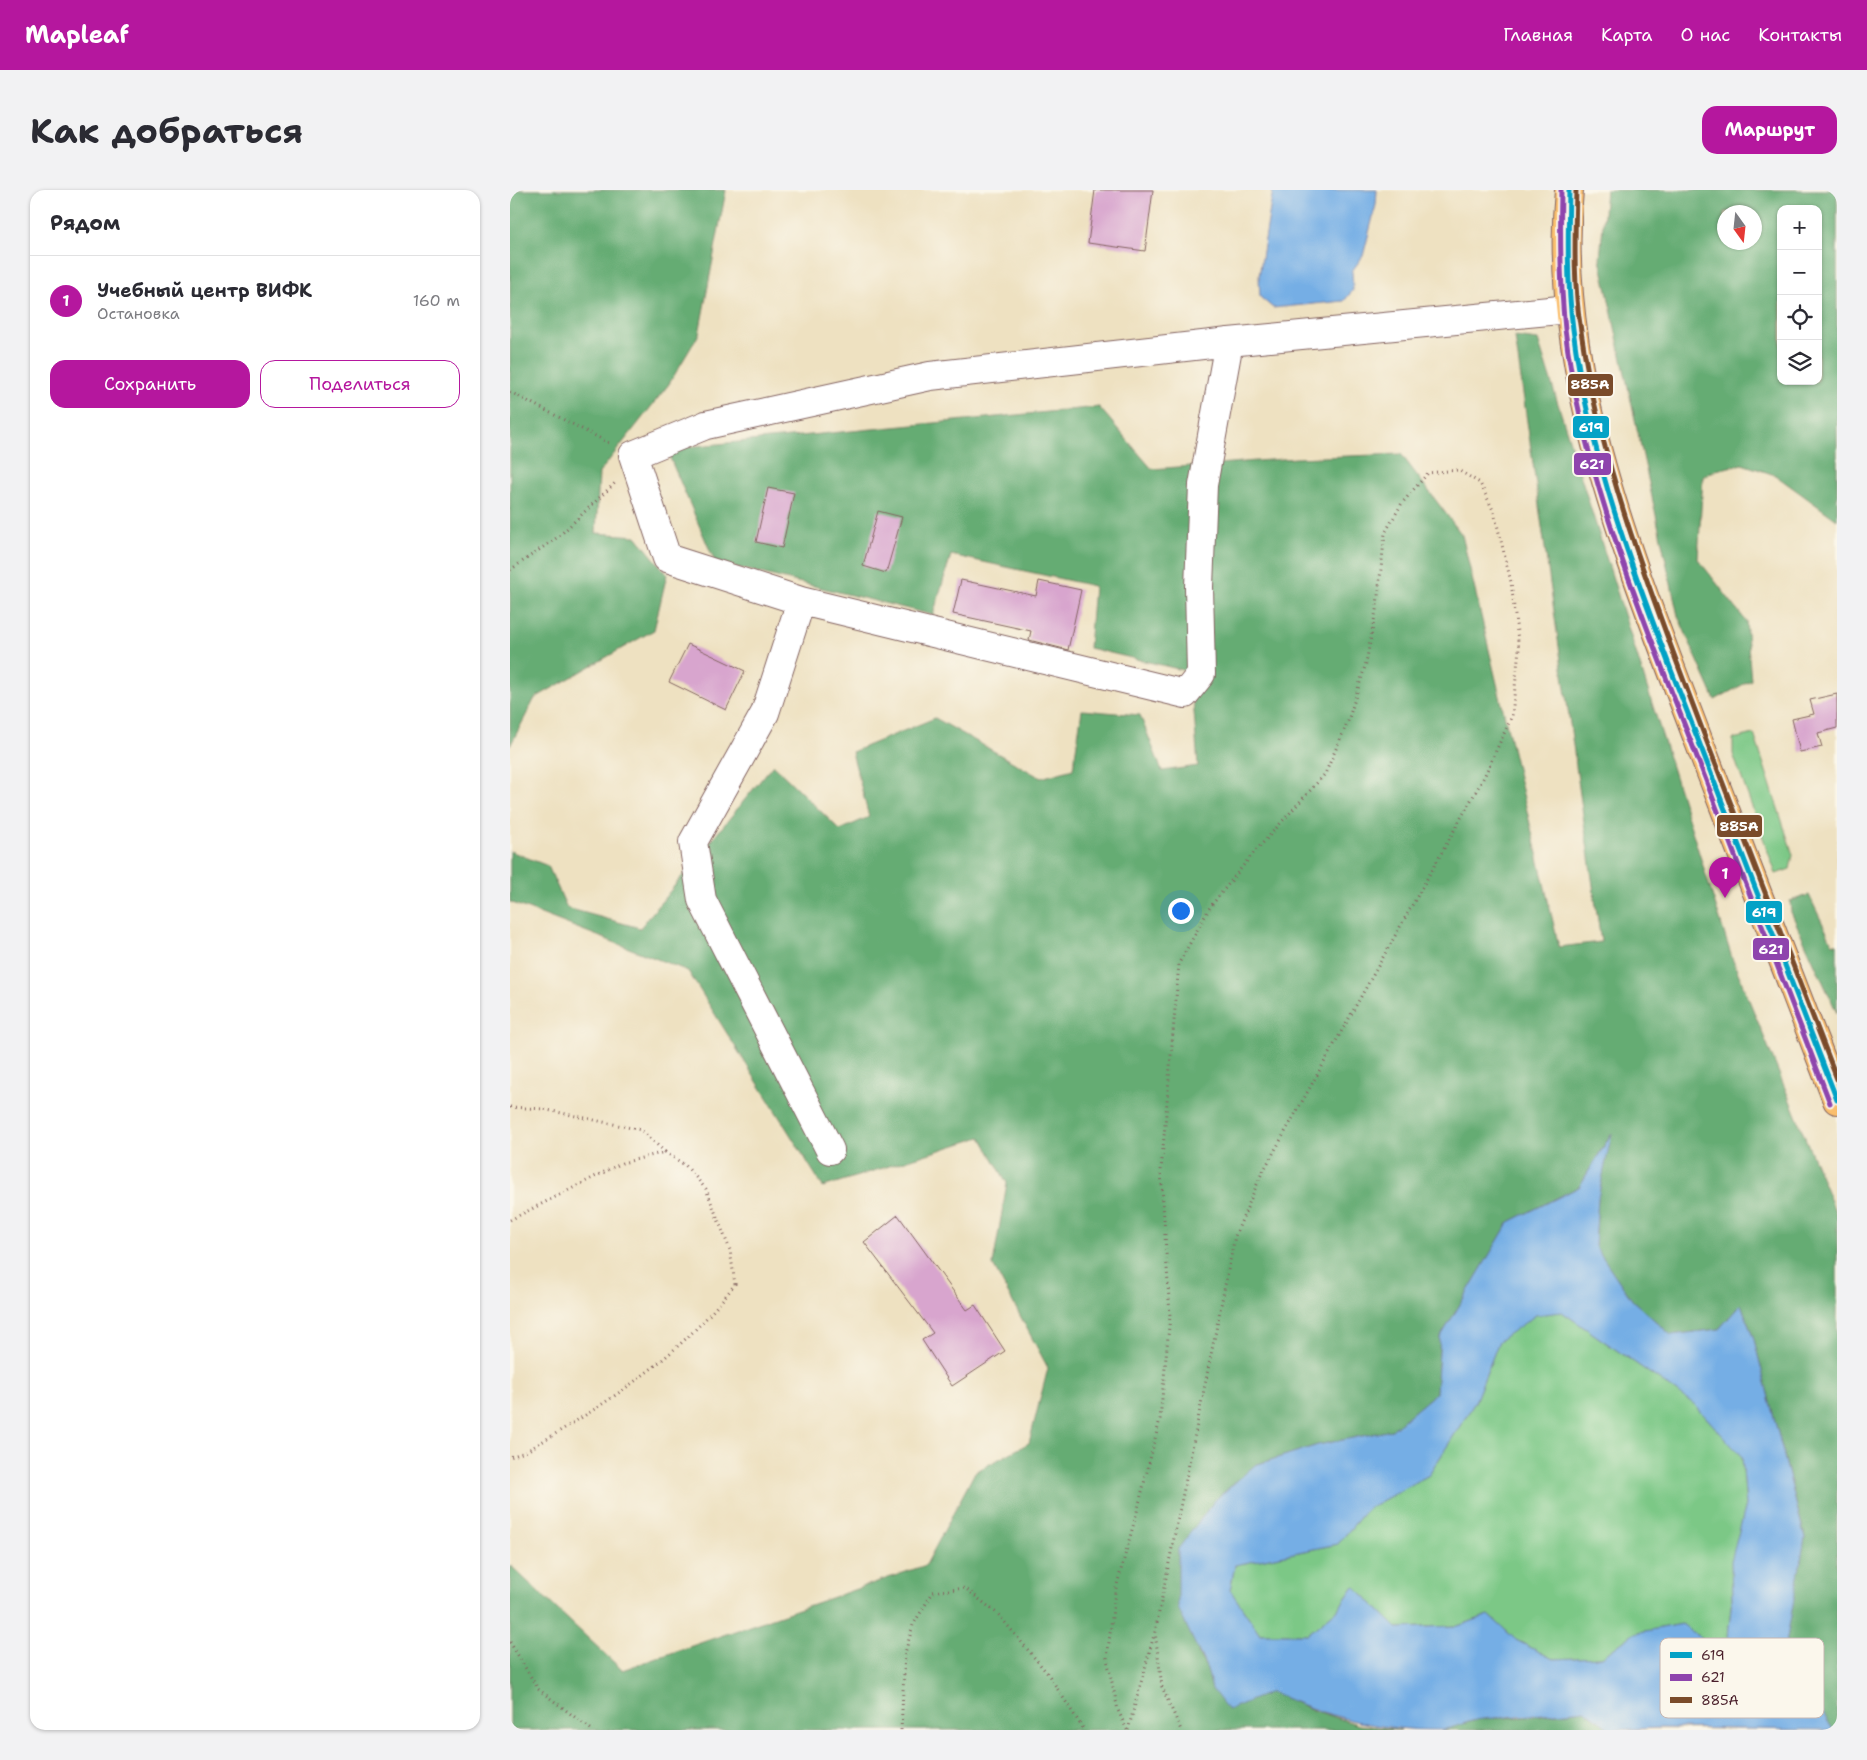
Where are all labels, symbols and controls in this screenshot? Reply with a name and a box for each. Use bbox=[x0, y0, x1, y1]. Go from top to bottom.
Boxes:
text: Mapleaf bbox=[25, 19, 129, 51]
text: Главная bbox=[1503, 23, 1573, 47]
text: Карта bbox=[1601, 23, 1653, 47]
text: О нас bbox=[1681, 23, 1730, 47]
text: Контакты bbox=[1758, 23, 1842, 47]
button: Маршрут bbox=[1702, 106, 1837, 154]
text: Как добраться bbox=[30, 107, 303, 154]
north arrow bbox=[1717, 205, 1762, 250]
map controls bbox=[1777, 205, 1822, 385]
button: + bbox=[1777, 205, 1822, 250]
text: Рядом bbox=[50, 209, 120, 237]
button: − bbox=[1777, 250, 1822, 295]
text: Учебный центр ВИФК bbox=[97, 278, 312, 303]
text: 1 bbox=[62, 290, 70, 311]
text: 160 m bbox=[413, 290, 460, 311]
button: locate bbox=[1777, 295, 1822, 340]
text: Остановка bbox=[97, 303, 180, 324]
button: layers bbox=[1777, 340, 1822, 385]
button: Сохранить bbox=[50, 360, 250, 408]
button: Поделиться bbox=[260, 360, 460, 408]
line badge: 885А bbox=[1567, 373, 1614, 397]
text: 885А bbox=[1570, 375, 1610, 393]
line badge: 619 bbox=[1572, 415, 1610, 439]
text: 619 bbox=[1579, 418, 1603, 436]
line badge: 621 bbox=[1573, 452, 1612, 476]
text: 621 bbox=[1580, 455, 1604, 473]
line badge: 885А bbox=[1716, 814, 1763, 838]
text: 885А bbox=[1719, 817, 1759, 835]
pin: 1 bbox=[1709, 857, 1741, 898]
your location bbox=[1168, 898, 1194, 924]
line badge: 619 bbox=[1745, 900, 1783, 924]
text: 619 bbox=[1752, 903, 1776, 921]
line badge: 621 bbox=[1752, 937, 1790, 961]
text: 621 bbox=[1759, 940, 1783, 958]
legend bbox=[1660, 1638, 1824, 1718]
text: 619 bbox=[1701, 1646, 1725, 1664]
text: 621 bbox=[1701, 1668, 1725, 1686]
text: 885А bbox=[1701, 1691, 1739, 1709]

